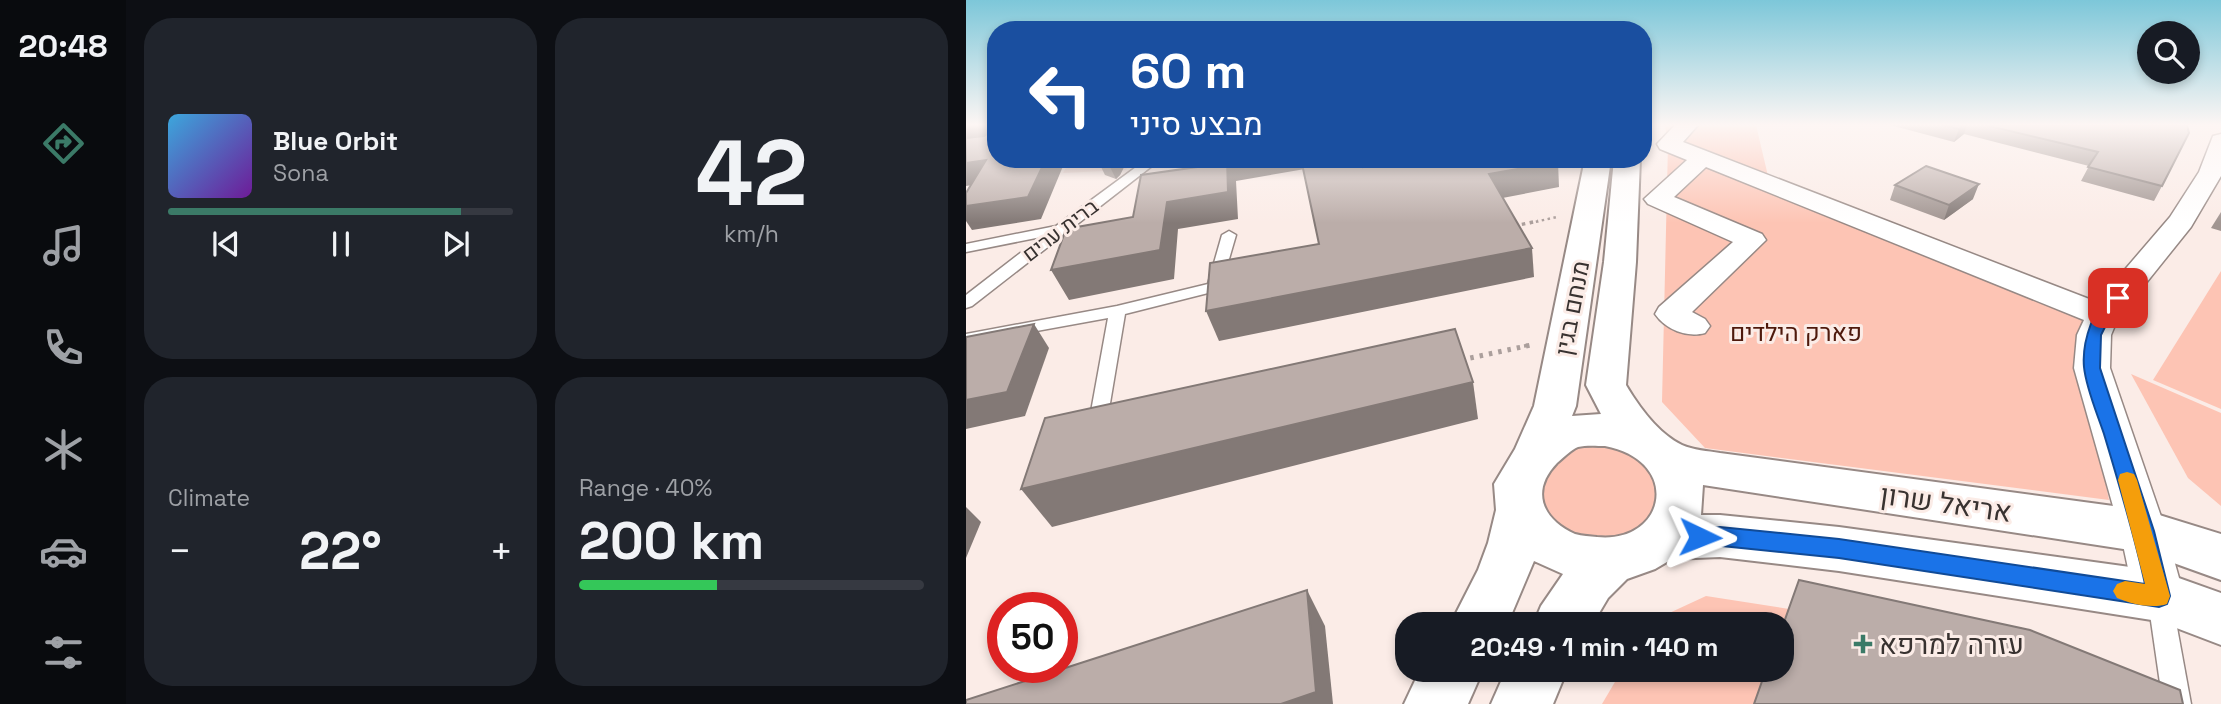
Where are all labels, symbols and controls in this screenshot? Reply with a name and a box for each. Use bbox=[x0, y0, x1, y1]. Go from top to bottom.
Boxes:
map controls bbox=[2137, 21, 2200, 84]
button: search bbox=[2137, 21, 2200, 84]
text: 20:48 bbox=[19, 26, 107, 66]
text: 60 m bbox=[1130, 40, 1246, 102]
icon: left bbox=[1015, 49, 1106, 140]
text: מבצע סיני bbox=[1130, 104, 1263, 144]
text: 42 bbox=[696, 115, 807, 232]
icon: directions bbox=[39, 119, 88, 168]
text: Blue Orbit bbox=[273, 124, 398, 158]
text: Sona bbox=[273, 158, 329, 188]
street label: ברית ערים bbox=[1017, 193, 1103, 267]
text: km/h bbox=[724, 219, 779, 249]
icon: music bbox=[39, 221, 88, 270]
icon: previous bbox=[207, 225, 245, 263]
icon: pause bbox=[322, 225, 360, 263]
icon: next bbox=[437, 225, 475, 263]
street label: מנחם בגין bbox=[1548, 258, 1596, 358]
pin bbox=[2088, 268, 2148, 328]
icon: arrive bbox=[2099, 279, 2137, 317]
park label: פארק הילדים bbox=[1730, 317, 1862, 348]
icon: phone bbox=[39, 323, 88, 372]
icon: climate bbox=[39, 425, 88, 474]
text: Range · 40% bbox=[579, 473, 712, 503]
street label: אריאל שרון bbox=[1878, 476, 2014, 530]
text: Climate bbox=[168, 483, 250, 513]
position arrow bbox=[1663, 500, 1737, 574]
text: 200 km bbox=[579, 508, 764, 574]
text: 22° bbox=[299, 518, 382, 584]
icon: car bbox=[39, 527, 88, 576]
text: − bbox=[168, 527, 192, 575]
text: + bbox=[489, 527, 513, 575]
speed limit sign: 50 bbox=[987, 592, 1078, 683]
place label: עזרה למרפא bbox=[1879, 626, 2024, 662]
icon: filters bbox=[39, 628, 88, 677]
text: 20:49 · 1 min · 140 m bbox=[1471, 630, 1718, 664]
marker: עזרה למרפא bbox=[1853, 634, 1873, 654]

